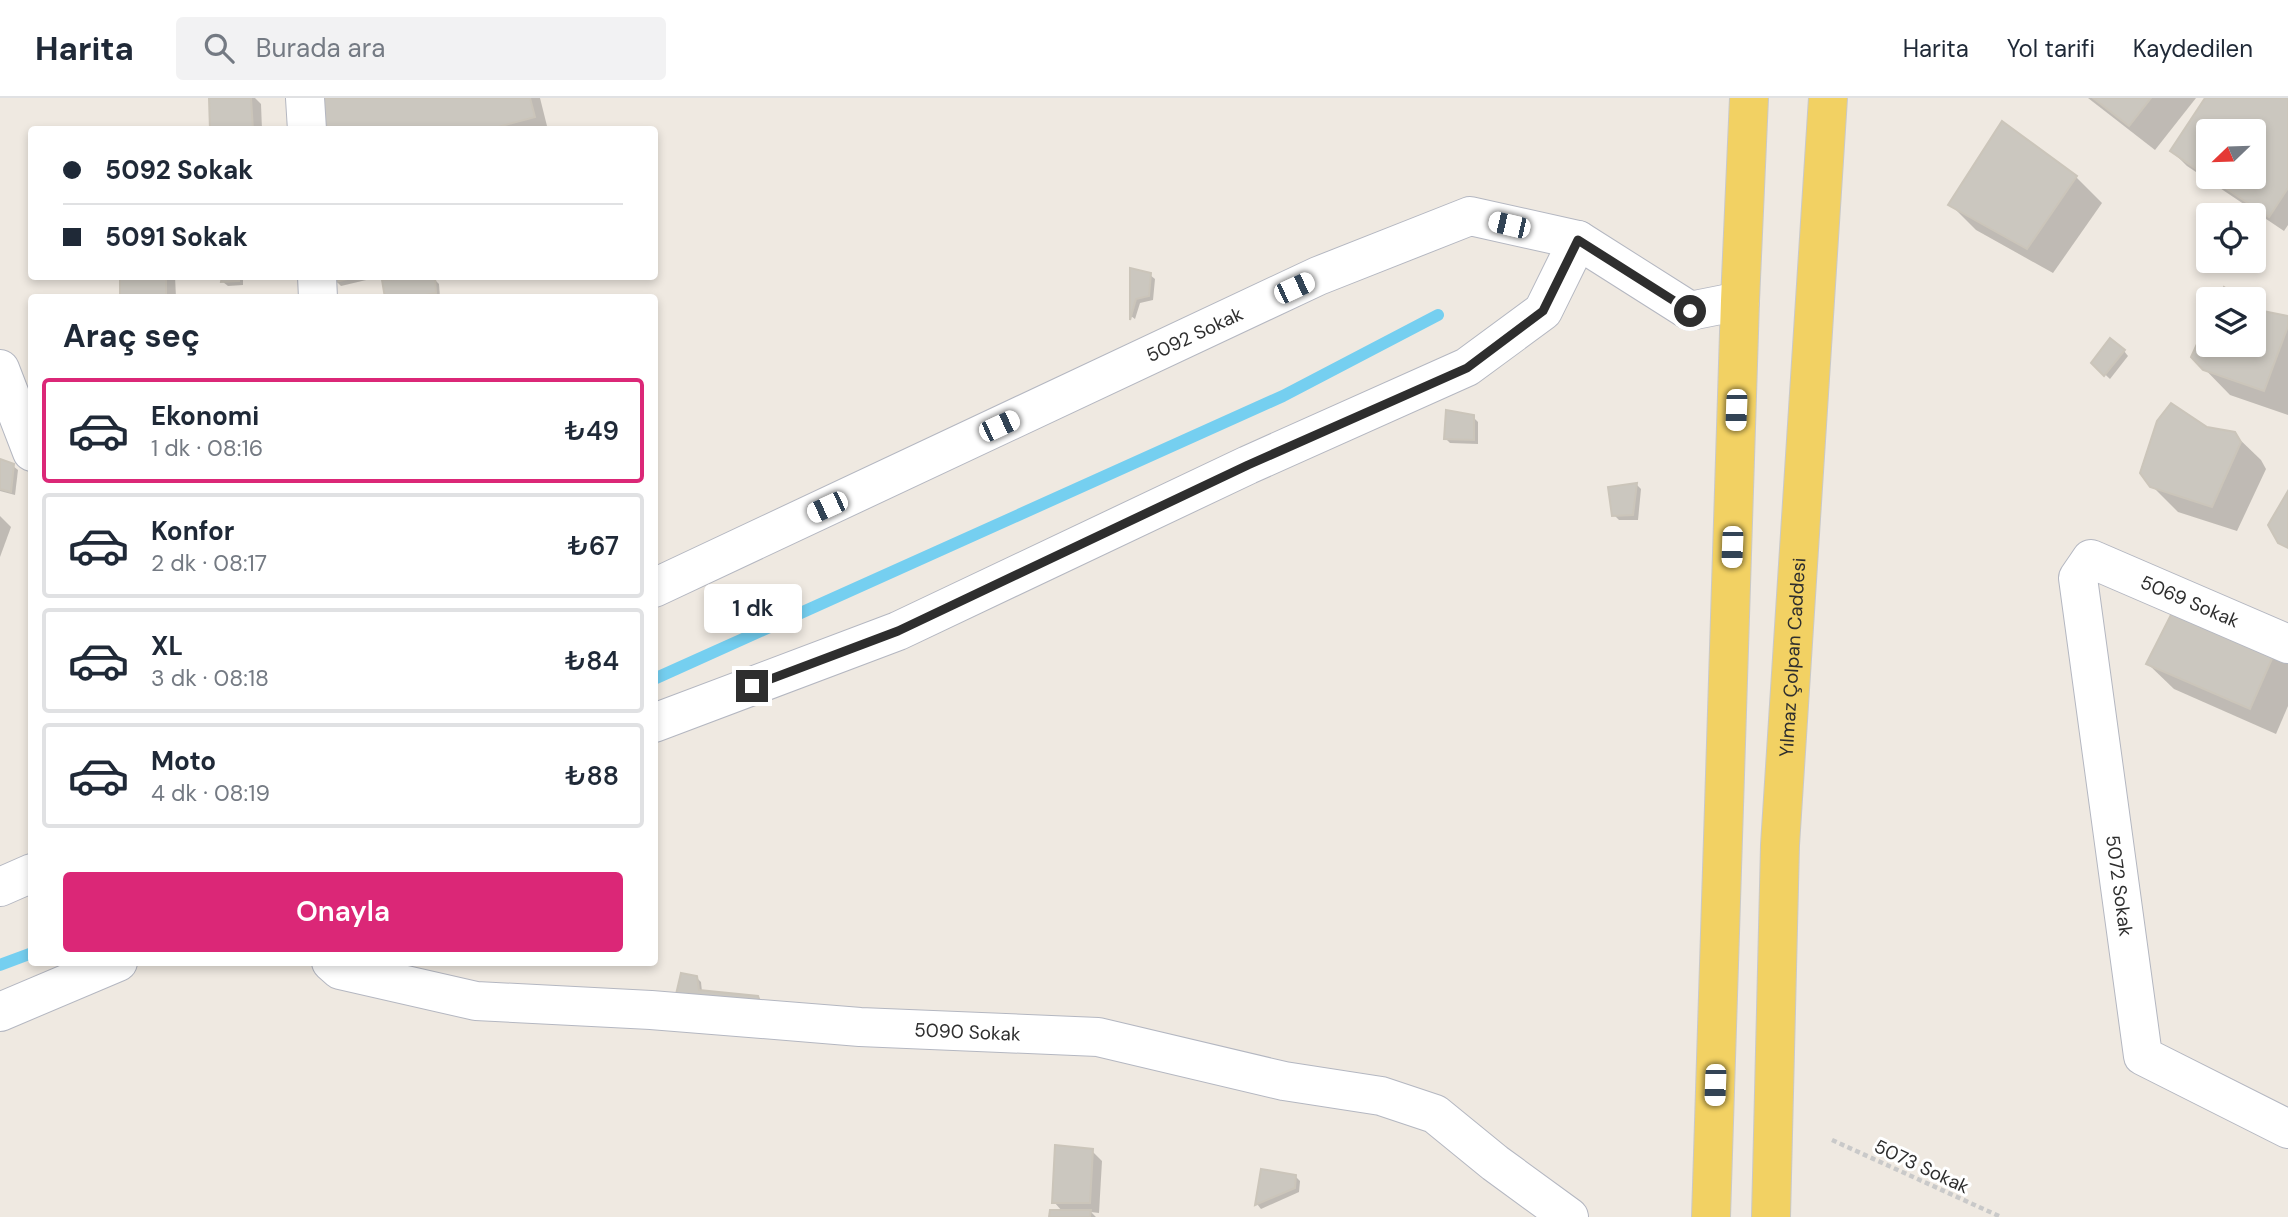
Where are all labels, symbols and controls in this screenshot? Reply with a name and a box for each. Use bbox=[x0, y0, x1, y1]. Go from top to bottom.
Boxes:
search box bbox=[176, 17, 666, 80]
text: Harita bbox=[35, 27, 134, 70]
icon: search bbox=[200, 29, 238, 67]
text: Burada ara bbox=[256, 31, 385, 65]
text: Harita bbox=[1903, 33, 1969, 64]
text: Yol tarifi bbox=[2007, 33, 2095, 64]
text: Kaydedilen bbox=[2133, 33, 2253, 64]
north arrow bbox=[2196, 119, 2266, 189]
map controls bbox=[2196, 119, 2266, 357]
text: 5092 Sokak bbox=[105, 153, 253, 187]
button: locate bbox=[2196, 203, 2266, 273]
car bbox=[1487, 210, 1532, 240]
text: 5091 Sokak bbox=[105, 220, 248, 254]
car bbox=[1271, 270, 1318, 306]
button: layers bbox=[2196, 287, 2266, 357]
route start bbox=[1674, 295, 1706, 327]
street label: 5092 Sokak bbox=[1142, 301, 1247, 368]
text: Araç seç bbox=[63, 315, 200, 357]
car bbox=[1725, 389, 1748, 431]
icon: car bbox=[67, 399, 130, 462]
text: Ekonomi bbox=[151, 399, 259, 433]
car bbox=[976, 408, 1023, 444]
text: ₺49 bbox=[565, 414, 619, 448]
text: 1 dk · 08:16 bbox=[151, 433, 263, 463]
car bbox=[804, 489, 851, 525]
icon: car bbox=[67, 514, 130, 577]
text: Konfor bbox=[151, 514, 234, 548]
car bbox=[1721, 526, 1744, 568]
text: ₺67 bbox=[568, 529, 619, 563]
text: 2 dk · 08:17 bbox=[151, 548, 267, 578]
street label: Yılmaz Çolpan Caddesi bbox=[1774, 557, 1811, 758]
street label: 5069 Sokak bbox=[2137, 569, 2243, 634]
callout: 1 dk bbox=[703, 584, 801, 634]
text: 1 dk bbox=[732, 593, 774, 623]
icon: car bbox=[67, 629, 130, 692]
text: XL bbox=[151, 629, 183, 663]
text: ₺84 bbox=[565, 644, 619, 678]
text: 3 dk · 08:18 bbox=[151, 663, 269, 693]
route end bbox=[736, 670, 768, 702]
icon: car bbox=[67, 744, 130, 807]
text: Moto bbox=[151, 744, 216, 778]
text: ₺88 bbox=[565, 759, 619, 793]
text: 4 dk · 08:19 bbox=[151, 778, 270, 808]
street label: 5072 Sokak bbox=[2100, 834, 2139, 938]
button: Onayla bbox=[63, 872, 623, 952]
street label: 5090 Sokak bbox=[914, 1017, 1022, 1047]
car bbox=[1704, 1064, 1727, 1106]
street label: 5073 Sokak bbox=[1870, 1134, 1974, 1200]

